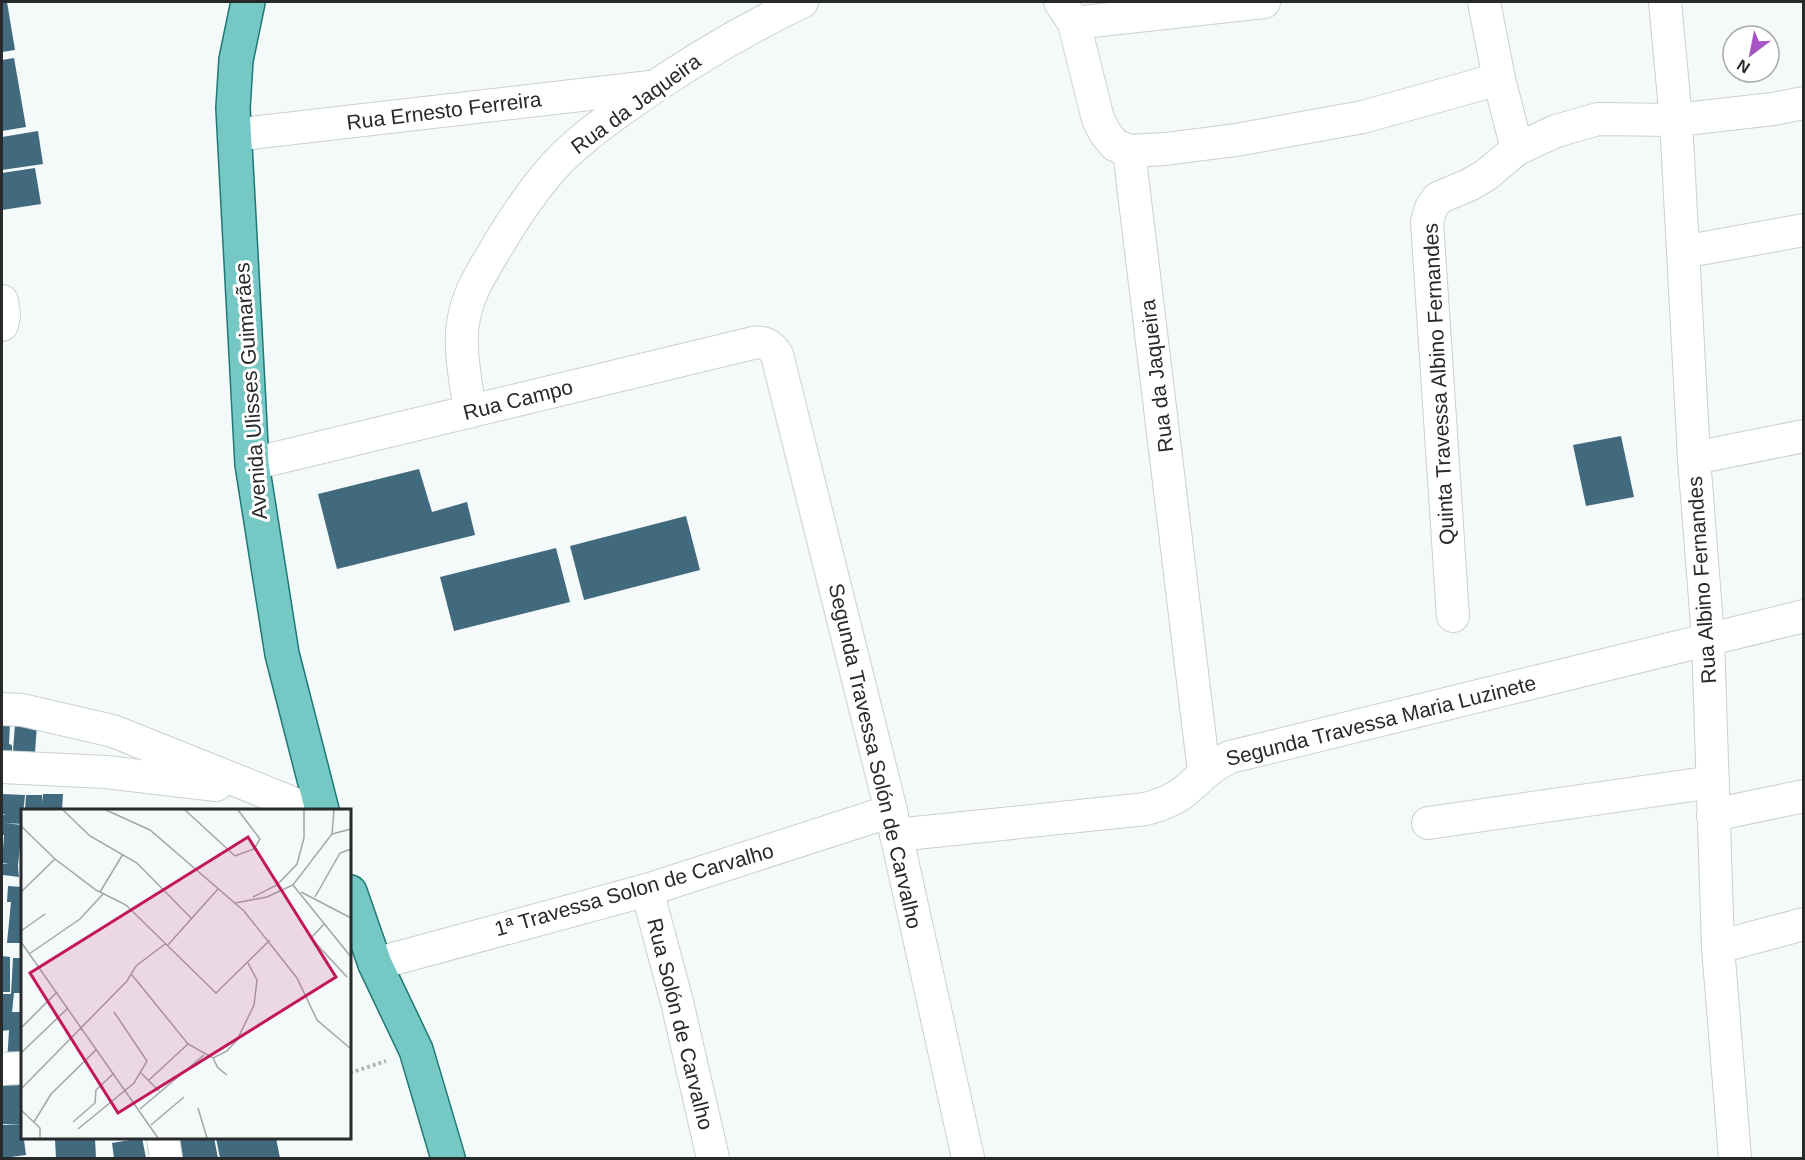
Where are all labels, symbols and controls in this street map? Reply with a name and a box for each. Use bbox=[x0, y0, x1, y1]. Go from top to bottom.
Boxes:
north arrow bbox=[1721, 24, 1781, 84]
street label: Rua da Jaqueira bbox=[567, 49, 705, 158]
text: N bbox=[1734, 56, 1753, 77]
street label: Rua Ernesto Ferreira bbox=[345, 87, 543, 134]
street label: Quinta Travessa Albino Fernandes bbox=[1419, 223, 1458, 546]
street label: Avenida Ulisses Guimarães bbox=[230, 262, 271, 520]
street label: Rua da Jaqueira bbox=[1136, 298, 1177, 454]
street label: Rua Campo bbox=[461, 375, 575, 424]
street label: Rua Albino Fernandes bbox=[1683, 476, 1720, 684]
street label: Segunda Travessa Solón de Carvalho bbox=[824, 581, 926, 931]
street label: Segunda Travessa Maria Luzinete bbox=[1223, 671, 1538, 770]
inset map bbox=[21, 809, 351, 1139]
street label: 1ª Travessa Solon de Carvalho bbox=[492, 839, 776, 940]
street label: Rua Solón de Carvalho bbox=[643, 916, 718, 1132]

